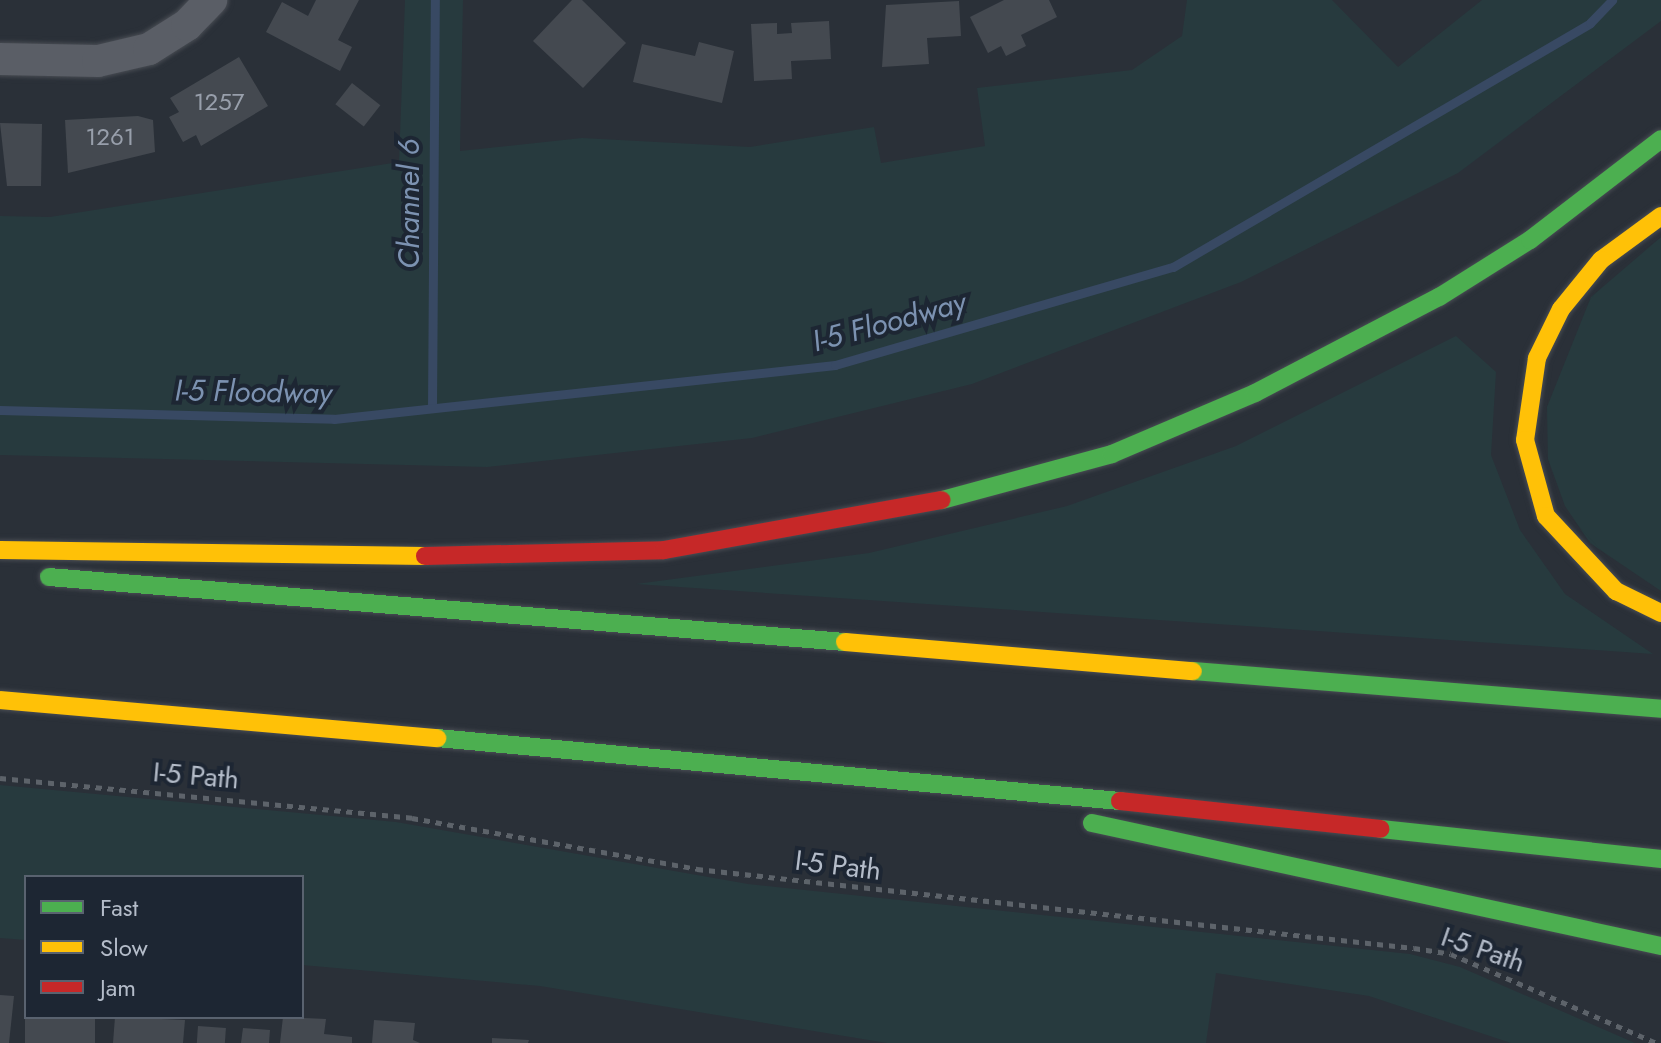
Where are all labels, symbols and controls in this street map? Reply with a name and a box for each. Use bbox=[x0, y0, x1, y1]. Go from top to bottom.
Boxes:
house number: 1257 bbox=[194, 88, 244, 116]
house number: 1261 bbox=[85, 123, 135, 151]
water label: Channel 6 bbox=[391, 139, 427, 269]
water label: I-5 Floodway bbox=[808, 284, 970, 360]
water label: I-5 Floodway bbox=[174, 373, 332, 411]
street label: I-5 Path bbox=[152, 756, 240, 796]
street label: I-5 Path bbox=[793, 844, 883, 888]
legend bbox=[24, 875, 304, 1019]
text: Fast bbox=[100, 890, 138, 925]
street label: I-5 Path bbox=[1437, 920, 1529, 980]
text: Slow bbox=[100, 930, 148, 965]
text: Jam bbox=[100, 970, 136, 1005]

